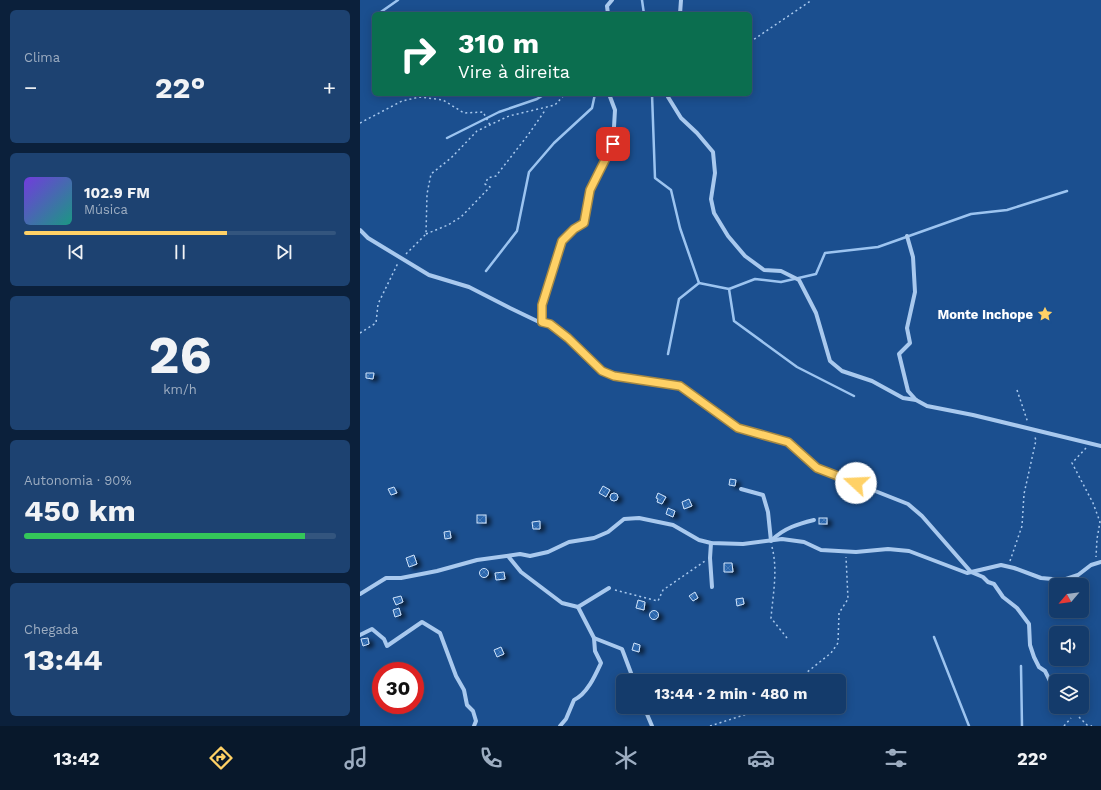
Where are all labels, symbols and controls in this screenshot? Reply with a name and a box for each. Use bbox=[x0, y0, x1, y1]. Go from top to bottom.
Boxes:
text: 310 m bbox=[458, 27, 539, 60]
icon: right bbox=[392, 28, 444, 80]
text: Clima bbox=[24, 50, 60, 65]
text: Vire à direita bbox=[458, 61, 570, 82]
text: 22° bbox=[155, 70, 205, 105]
text: − bbox=[24, 75, 37, 100]
text: + bbox=[323, 75, 336, 100]
pin bbox=[596, 127, 630, 161]
icon: arrive bbox=[602, 133, 624, 155]
text: 102.9 FM bbox=[84, 184, 150, 202]
text: Música bbox=[84, 202, 128, 217]
icon: previous bbox=[65, 241, 87, 263]
icon: pause bbox=[169, 241, 191, 263]
icon: next bbox=[273, 241, 295, 263]
place icon: Monte Inchope bbox=[1036, 305, 1054, 323]
place label: Monte Inchope bbox=[937, 307, 1033, 322]
text: 26 bbox=[148, 325, 212, 386]
text: km/h bbox=[163, 382, 197, 397]
position arrow bbox=[835, 462, 877, 504]
text: Autonomia · 90% bbox=[24, 473, 132, 488]
text: 450 km bbox=[24, 493, 136, 528]
north arrow bbox=[1049, 578, 1089, 618]
map controls bbox=[1049, 578, 1089, 714]
text: Chegada bbox=[24, 622, 78, 637]
button: sound bbox=[1049, 626, 1089, 666]
text: 13:44 bbox=[24, 642, 103, 677]
speed limit sign: 30 bbox=[372, 662, 424, 714]
button: layers bbox=[1049, 674, 1089, 714]
text: 13:44 · 2 min · 480 m bbox=[655, 685, 807, 703]
icon: directions bbox=[207, 744, 235, 772]
icon: music bbox=[342, 744, 370, 772]
icon: phone bbox=[477, 744, 505, 772]
icon: climate bbox=[612, 744, 640, 772]
icon: car bbox=[747, 744, 775, 772]
icon: filters bbox=[882, 744, 910, 772]
text: 13:42 bbox=[54, 748, 100, 769]
text: 22° bbox=[1017, 748, 1047, 769]

